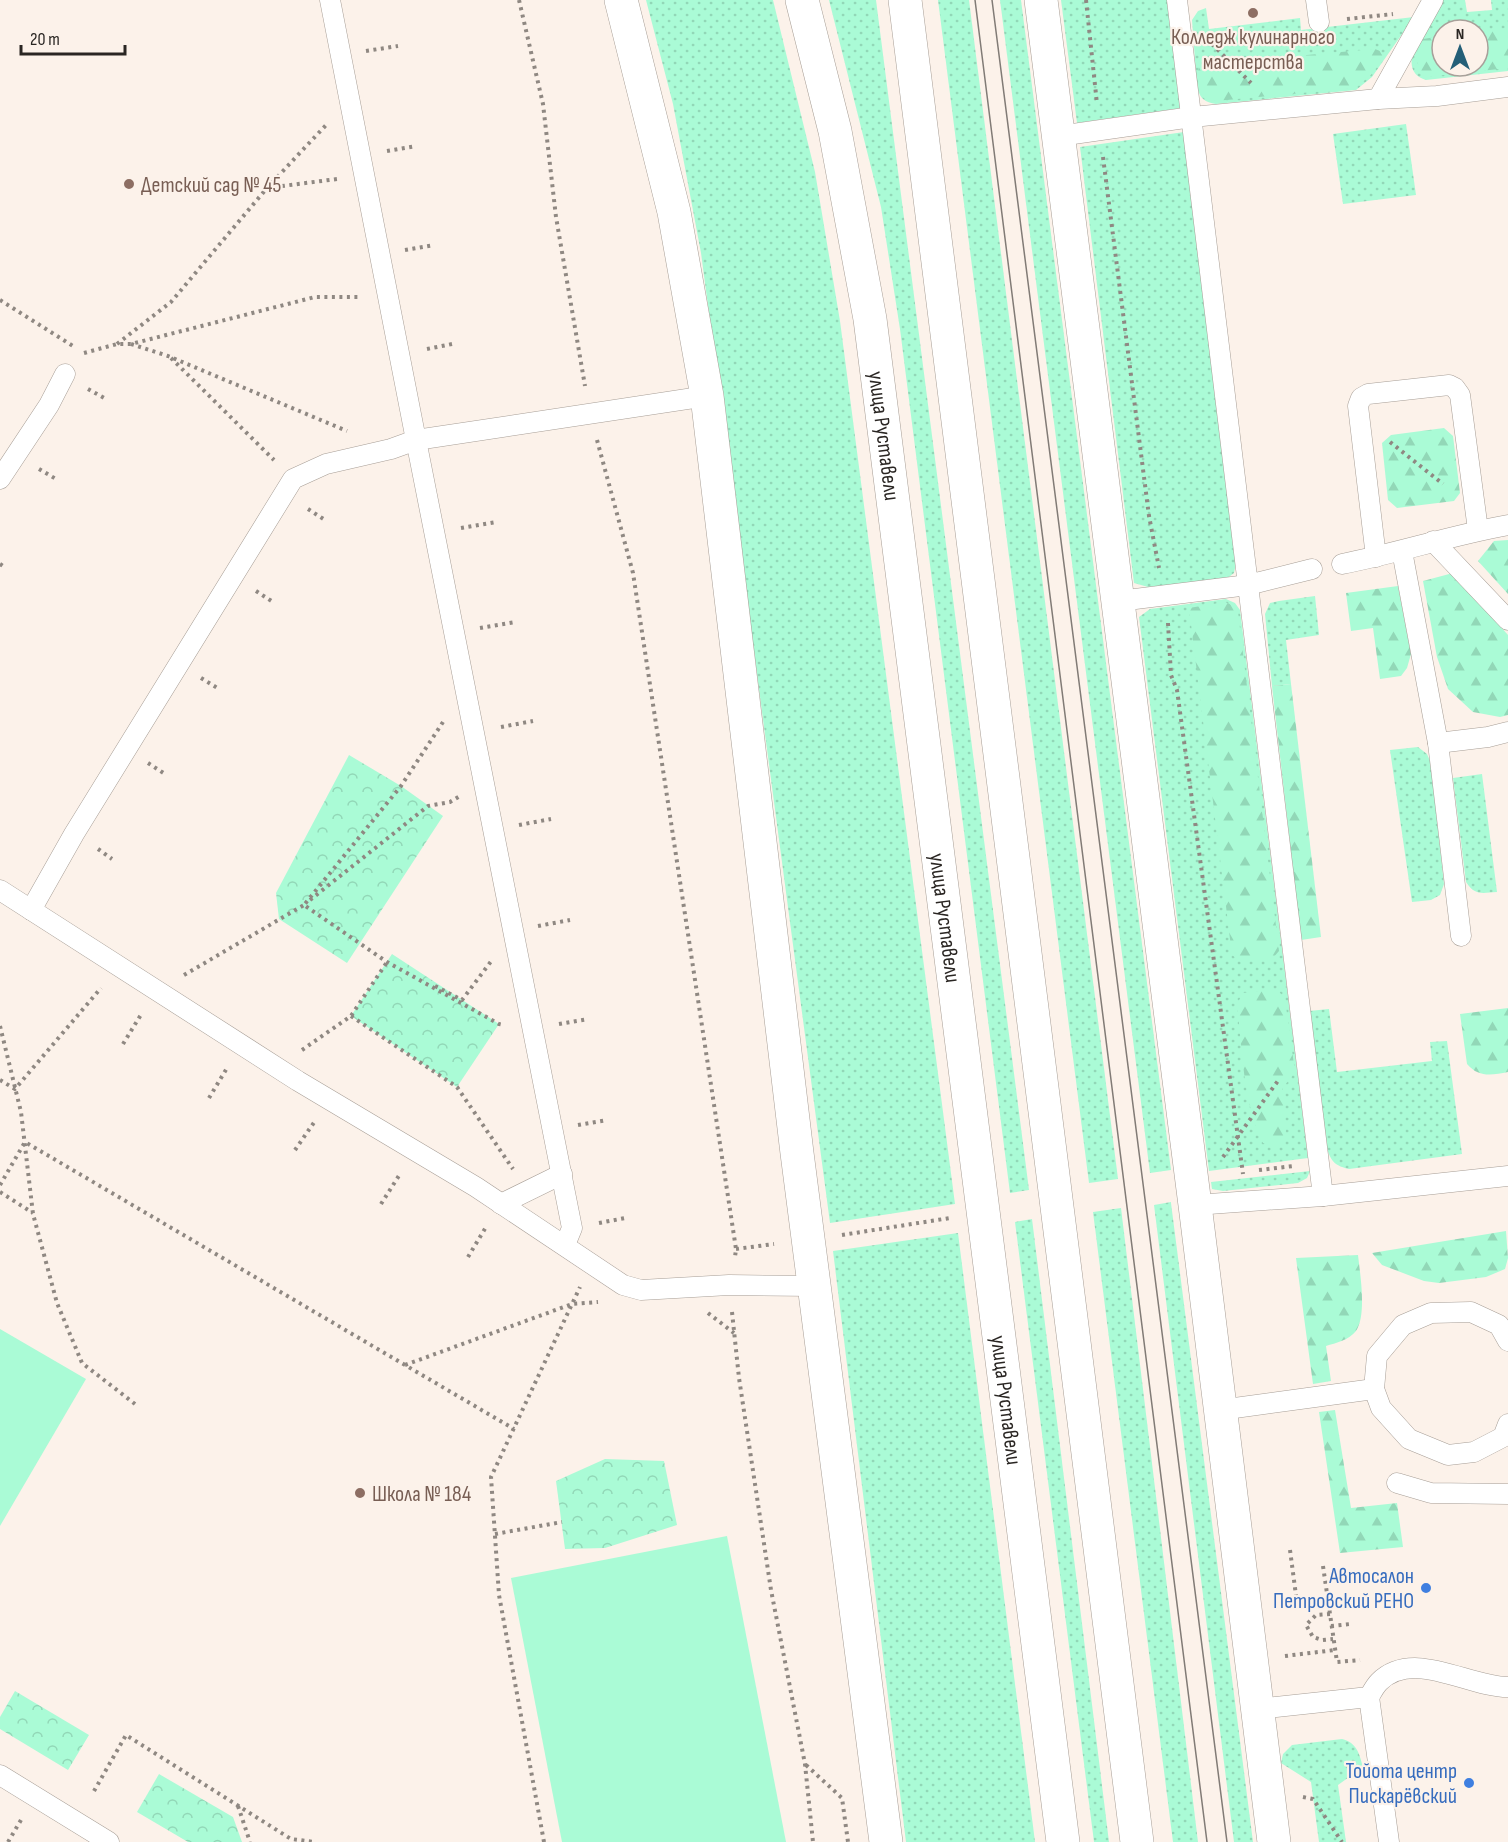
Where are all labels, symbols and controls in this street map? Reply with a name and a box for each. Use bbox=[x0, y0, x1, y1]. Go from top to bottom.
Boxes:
marker: Колледж кулинарного мастерства bbox=[1246, 6, 1260, 20]
scale bar bbox=[21, 18, 124, 56]
north arrow bbox=[1430, 18, 1490, 78]
place label: Колледж кулинарного мастерства bbox=[1171, 24, 1335, 76]
text: N bbox=[1456, 25, 1464, 44]
text: 20 m bbox=[30, 29, 60, 50]
place label: Детский сад № 45 bbox=[141, 172, 281, 199]
marker: Детский сад № 45 bbox=[122, 177, 136, 191]
street label: улица Руставели bbox=[862, 370, 905, 502]
street label: улица Руставели bbox=[923, 852, 966, 984]
street label: улица Руставели bbox=[984, 1334, 1027, 1467]
place label: Школа № 184 bbox=[372, 1481, 471, 1508]
marker: Школа № 184 bbox=[353, 1486, 367, 1500]
place label: Автосалон Петровский РЕНО bbox=[1273, 1563, 1414, 1615]
marker: Автосалон Петровский РЕНО bbox=[1419, 1581, 1433, 1595]
place label: Тойота центр Пискарёвский bbox=[1345, 1758, 1457, 1810]
marker: Тойота центр Пискарёвский bbox=[1462, 1776, 1476, 1790]

